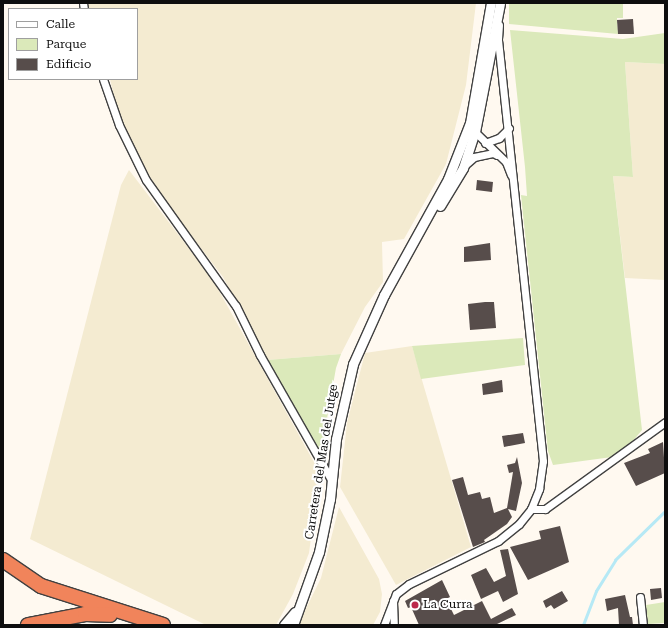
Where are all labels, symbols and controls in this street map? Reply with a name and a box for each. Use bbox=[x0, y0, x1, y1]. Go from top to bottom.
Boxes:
legend bbox=[8, 8, 138, 80]
text: Calle bbox=[46, 17, 75, 31]
text: Parque bbox=[46, 37, 86, 51]
text: Edificio bbox=[46, 57, 91, 71]
street label: Carretera del Mas del Jutge bbox=[303, 383, 341, 541]
place label: La Curra bbox=[423, 598, 472, 612]
marker: La Curra bbox=[410, 600, 420, 610]

